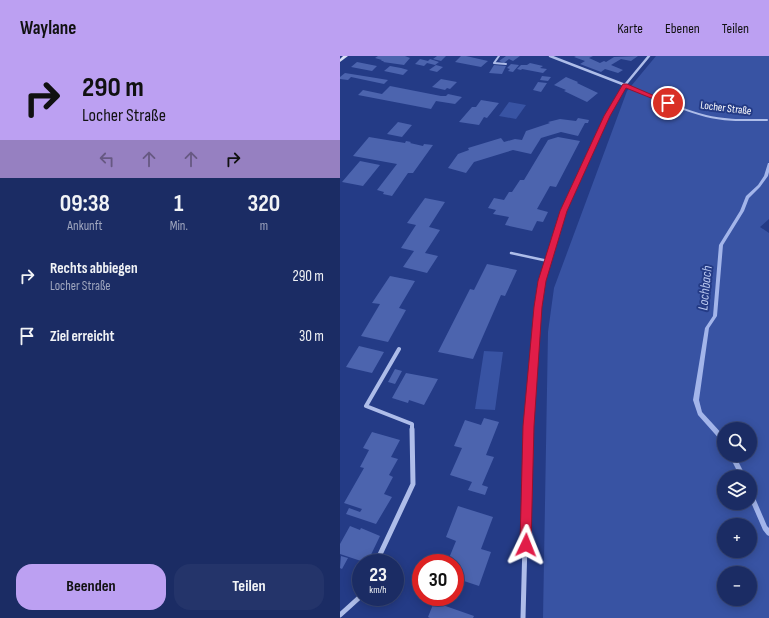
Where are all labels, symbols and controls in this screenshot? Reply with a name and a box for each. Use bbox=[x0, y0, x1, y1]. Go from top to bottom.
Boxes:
text: Waylane bbox=[20, 17, 76, 40]
text: Karte bbox=[617, 20, 643, 37]
text: Ebenen bbox=[665, 20, 700, 37]
text: Teilen bbox=[722, 20, 749, 37]
text: 290 m bbox=[82, 71, 144, 104]
icon: right bbox=[16, 72, 68, 124]
pin bbox=[651, 86, 685, 120]
icon: arrive bbox=[657, 92, 679, 114]
street label: Locher Straße bbox=[700, 98, 752, 118]
text: Locher Straße bbox=[82, 105, 166, 126]
icon: left bbox=[96, 148, 118, 170]
icon: ahead bbox=[138, 148, 160, 170]
icon: ahead bbox=[180, 148, 202, 170]
icon: right bbox=[222, 148, 244, 170]
text: 09:38 bbox=[60, 189, 110, 218]
text: 1 bbox=[174, 189, 183, 218]
text: 320 bbox=[248, 189, 280, 218]
text: Ankunft bbox=[67, 218, 102, 234]
text: Min. bbox=[170, 218, 188, 234]
text: m bbox=[260, 218, 268, 234]
text: Rechts abbiegen bbox=[50, 259, 138, 278]
icon: right bbox=[16, 265, 38, 287]
water label: Lochbach bbox=[694, 265, 716, 311]
text: 290 m bbox=[292, 267, 324, 286]
text: Locher Straße bbox=[50, 278, 111, 294]
icon: arrive bbox=[16, 325, 38, 347]
text: Ziel erreicht bbox=[50, 327, 114, 346]
text: 30 m bbox=[299, 327, 324, 346]
map controls bbox=[717, 422, 757, 606]
button: search bbox=[717, 422, 757, 462]
button: layers bbox=[717, 470, 757, 510]
button: + bbox=[717, 518, 757, 558]
position arrow bbox=[505, 524, 547, 566]
speed limit sign: 30 bbox=[412, 554, 464, 606]
text: 23 bbox=[369, 563, 387, 587]
button: Beenden bbox=[16, 564, 166, 610]
button: Teilen bbox=[174, 564, 324, 610]
button: − bbox=[717, 566, 757, 606]
text: km/h bbox=[369, 584, 387, 596]

